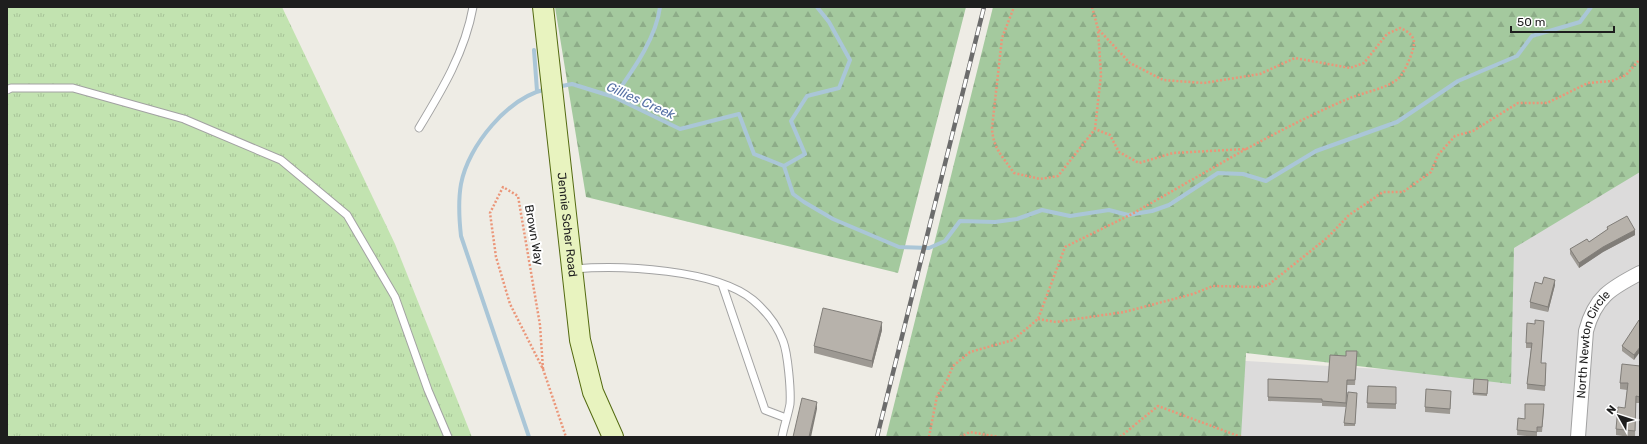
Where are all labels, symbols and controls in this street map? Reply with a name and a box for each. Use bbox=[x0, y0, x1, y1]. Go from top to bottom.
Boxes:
scale bar bbox=[1511, 8, 1614, 34]
text: 50 m bbox=[1517, 15, 1545, 29]
water label: Gillies Creek bbox=[604, 79, 678, 122]
street label: Jennie Scher Road bbox=[554, 172, 580, 278]
street label: Brown Way bbox=[522, 204, 546, 267]
street label: North Newton Circle bbox=[1574, 287, 1613, 399]
north arrow bbox=[1599, 396, 1639, 436]
text: N bbox=[1604, 403, 1619, 417]

